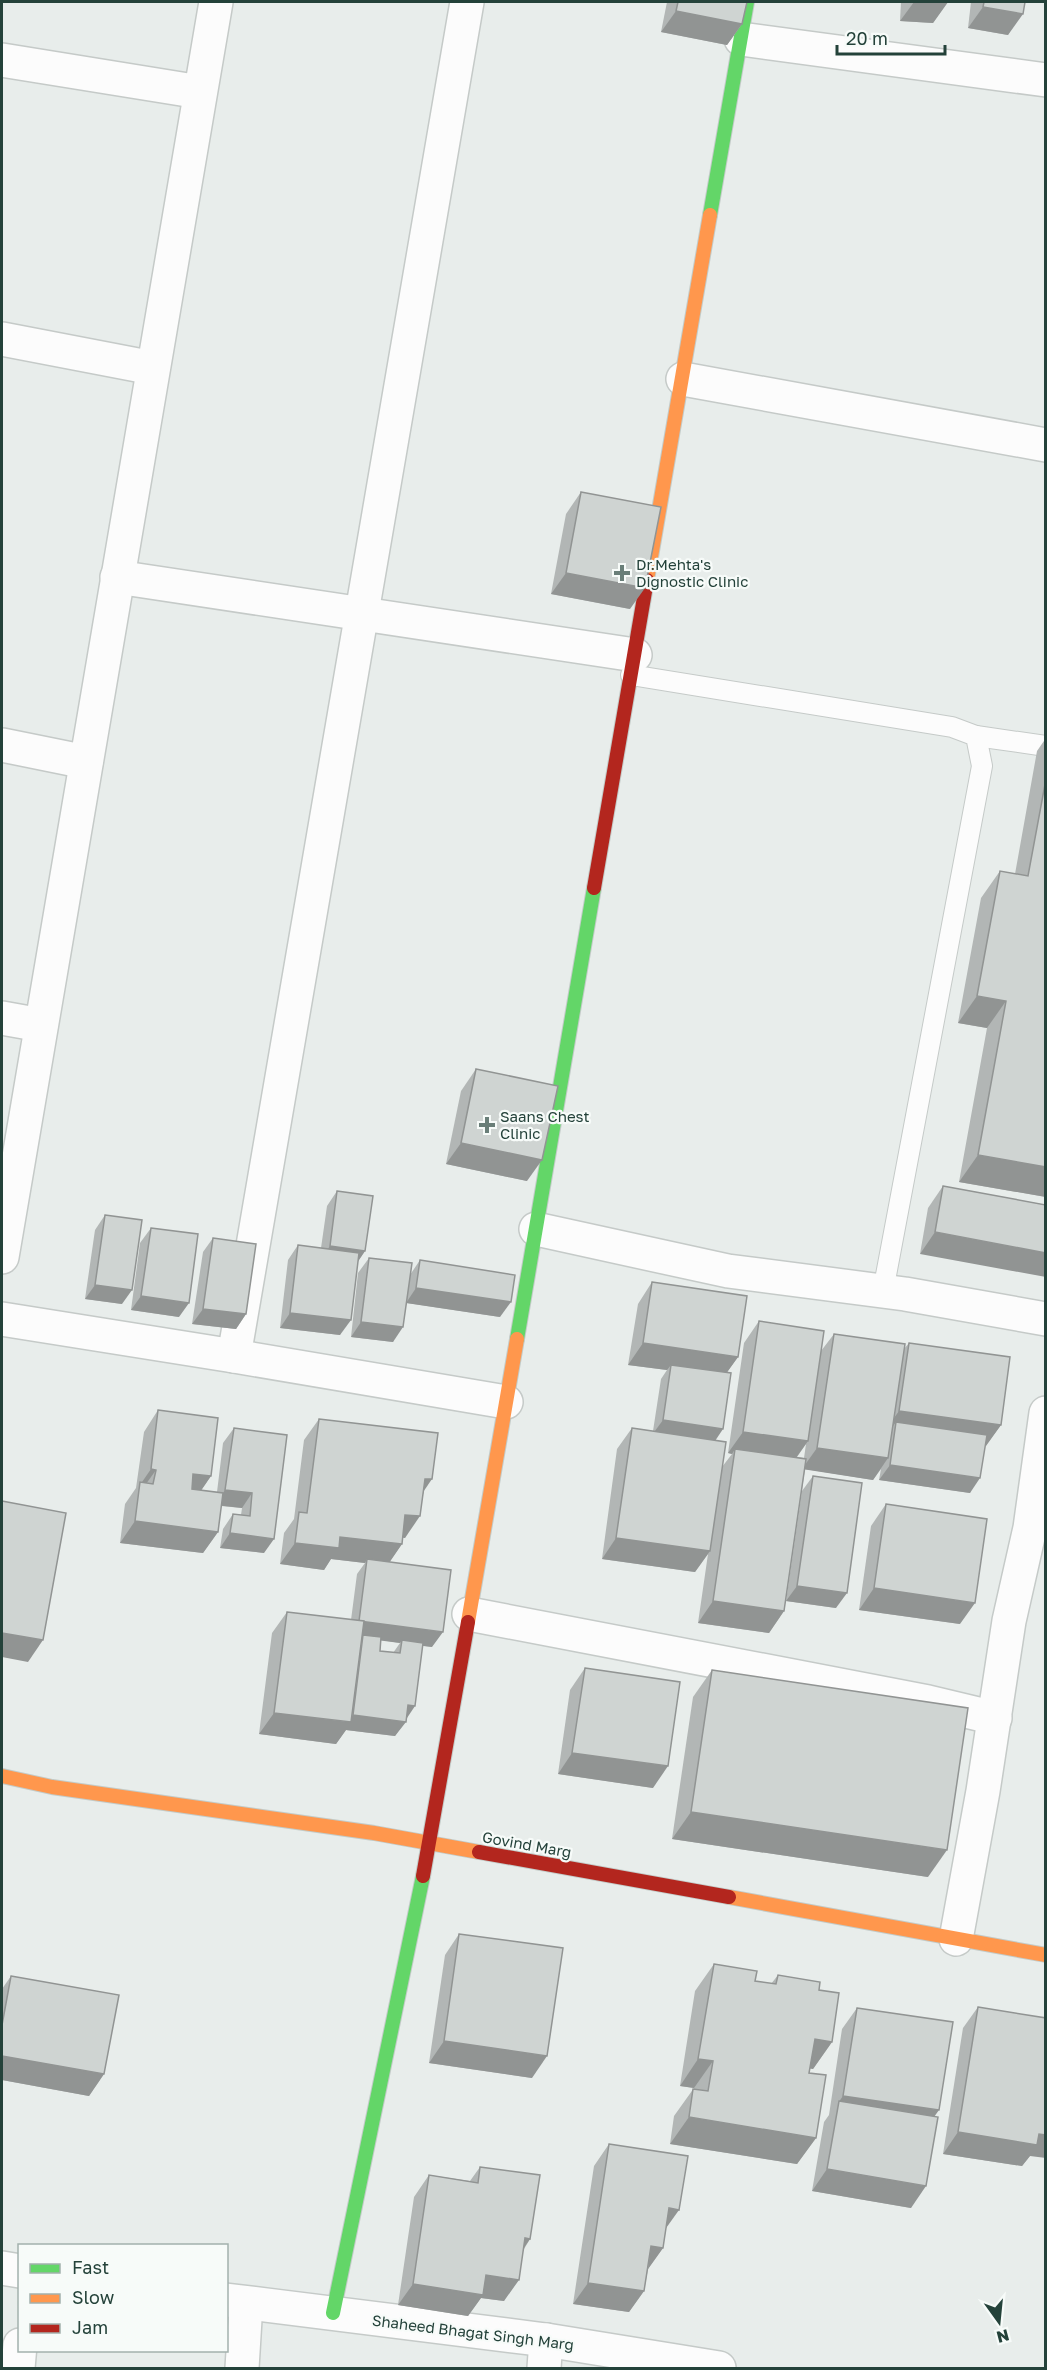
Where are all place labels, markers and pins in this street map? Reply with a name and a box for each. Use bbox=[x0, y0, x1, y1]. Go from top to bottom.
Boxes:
place label: Dr.Mehta's Dignostic Clinic bbox=[636, 555, 748, 590]
marker: Dr.Mehta's Dignostic Clinic bbox=[613, 564, 631, 582]
place label: Saans Chest Clinic bbox=[500, 1107, 590, 1142]
marker: Saans Chest Clinic bbox=[478, 1116, 496, 1134]

